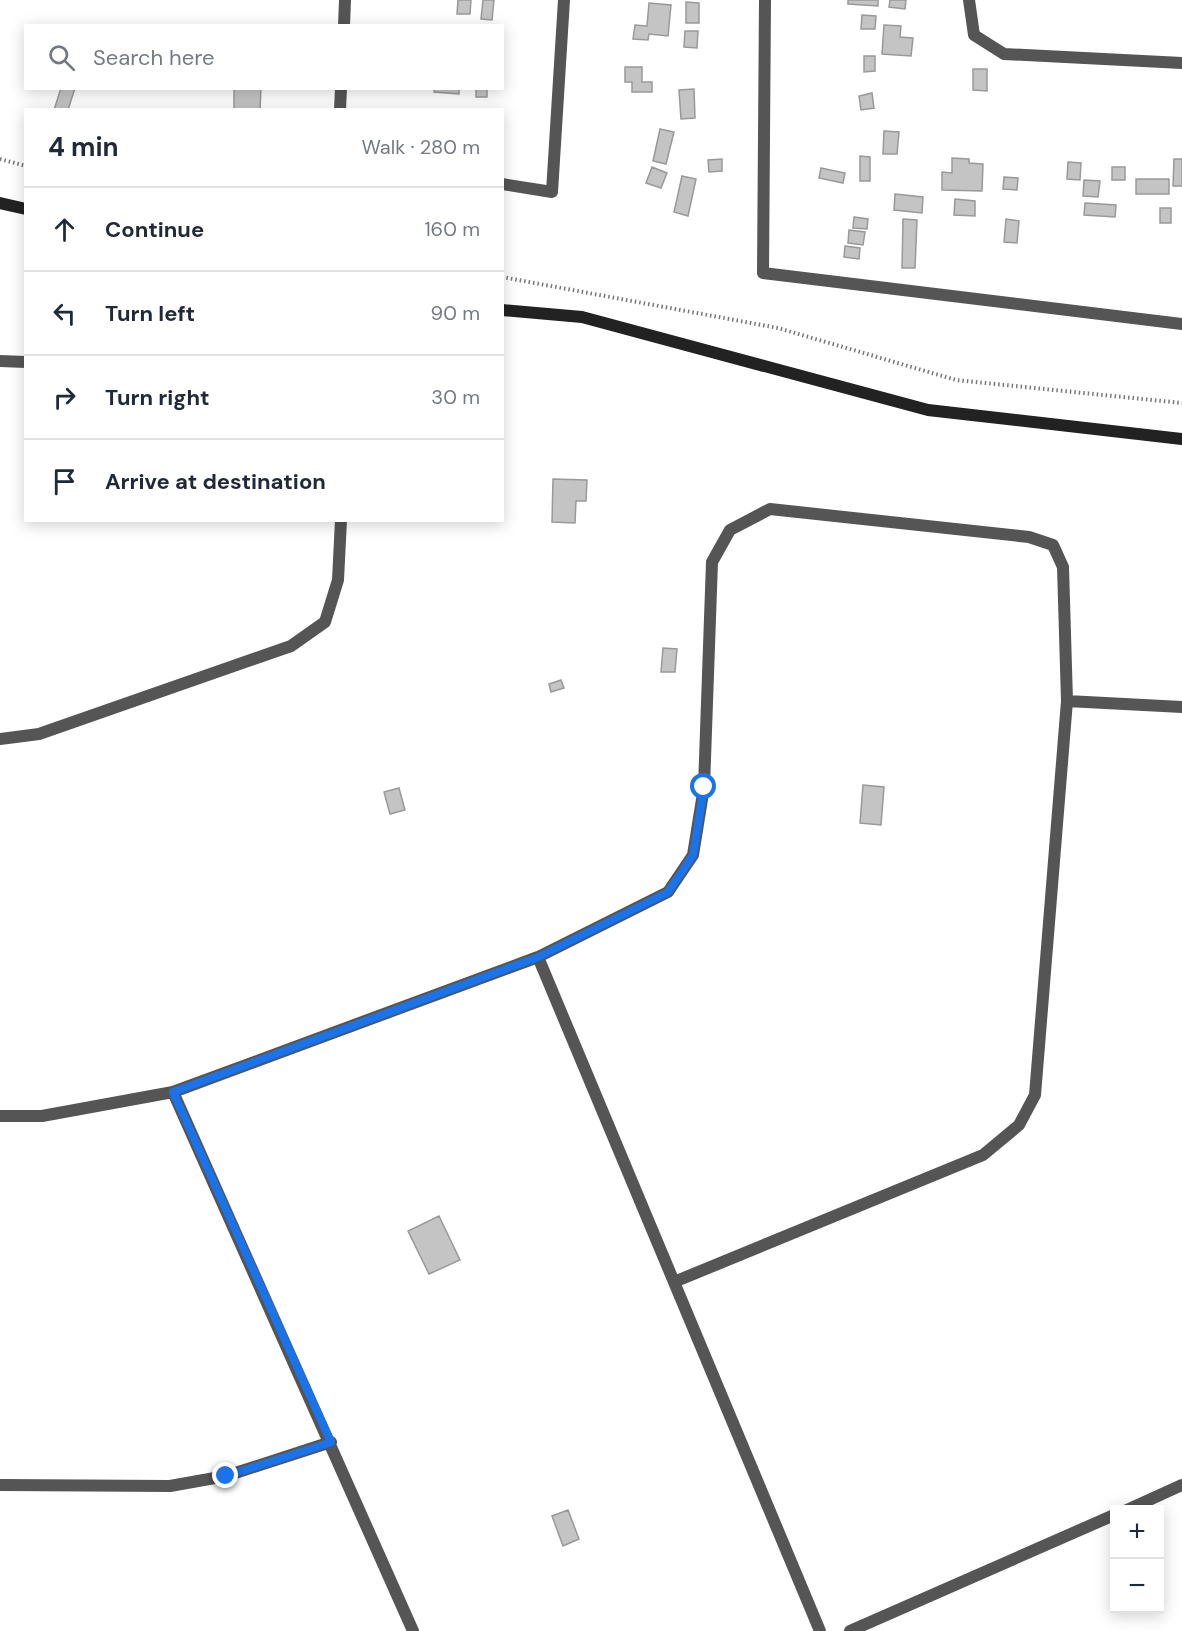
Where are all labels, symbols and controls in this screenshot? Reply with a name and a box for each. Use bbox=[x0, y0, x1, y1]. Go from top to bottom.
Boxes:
search box bbox=[24, 24, 504, 90]
icon: search bbox=[45, 41, 78, 74]
text: Search here bbox=[93, 43, 214, 72]
text: 4 min bbox=[48, 130, 119, 164]
text: Walk · 280 m bbox=[361, 134, 480, 160]
icon: ahead bbox=[48, 213, 81, 246]
text: Continue bbox=[105, 215, 204, 244]
text: 160 m bbox=[424, 216, 480, 242]
icon: left bbox=[48, 297, 81, 330]
text: Turn left bbox=[105, 299, 195, 328]
text: 90 m bbox=[431, 300, 480, 326]
icon: right bbox=[48, 381, 81, 414]
text: Turn right bbox=[105, 383, 210, 412]
text: 30 m bbox=[431, 384, 480, 410]
icon: arrive bbox=[48, 465, 81, 498]
text: Arrive at destination bbox=[105, 467, 326, 496]
route start bbox=[690, 773, 716, 799]
route end bbox=[212, 1462, 238, 1488]
map controls bbox=[1110, 1505, 1164, 1613]
button: + bbox=[1110, 1505, 1164, 1559]
button: − bbox=[1110, 1559, 1164, 1613]

